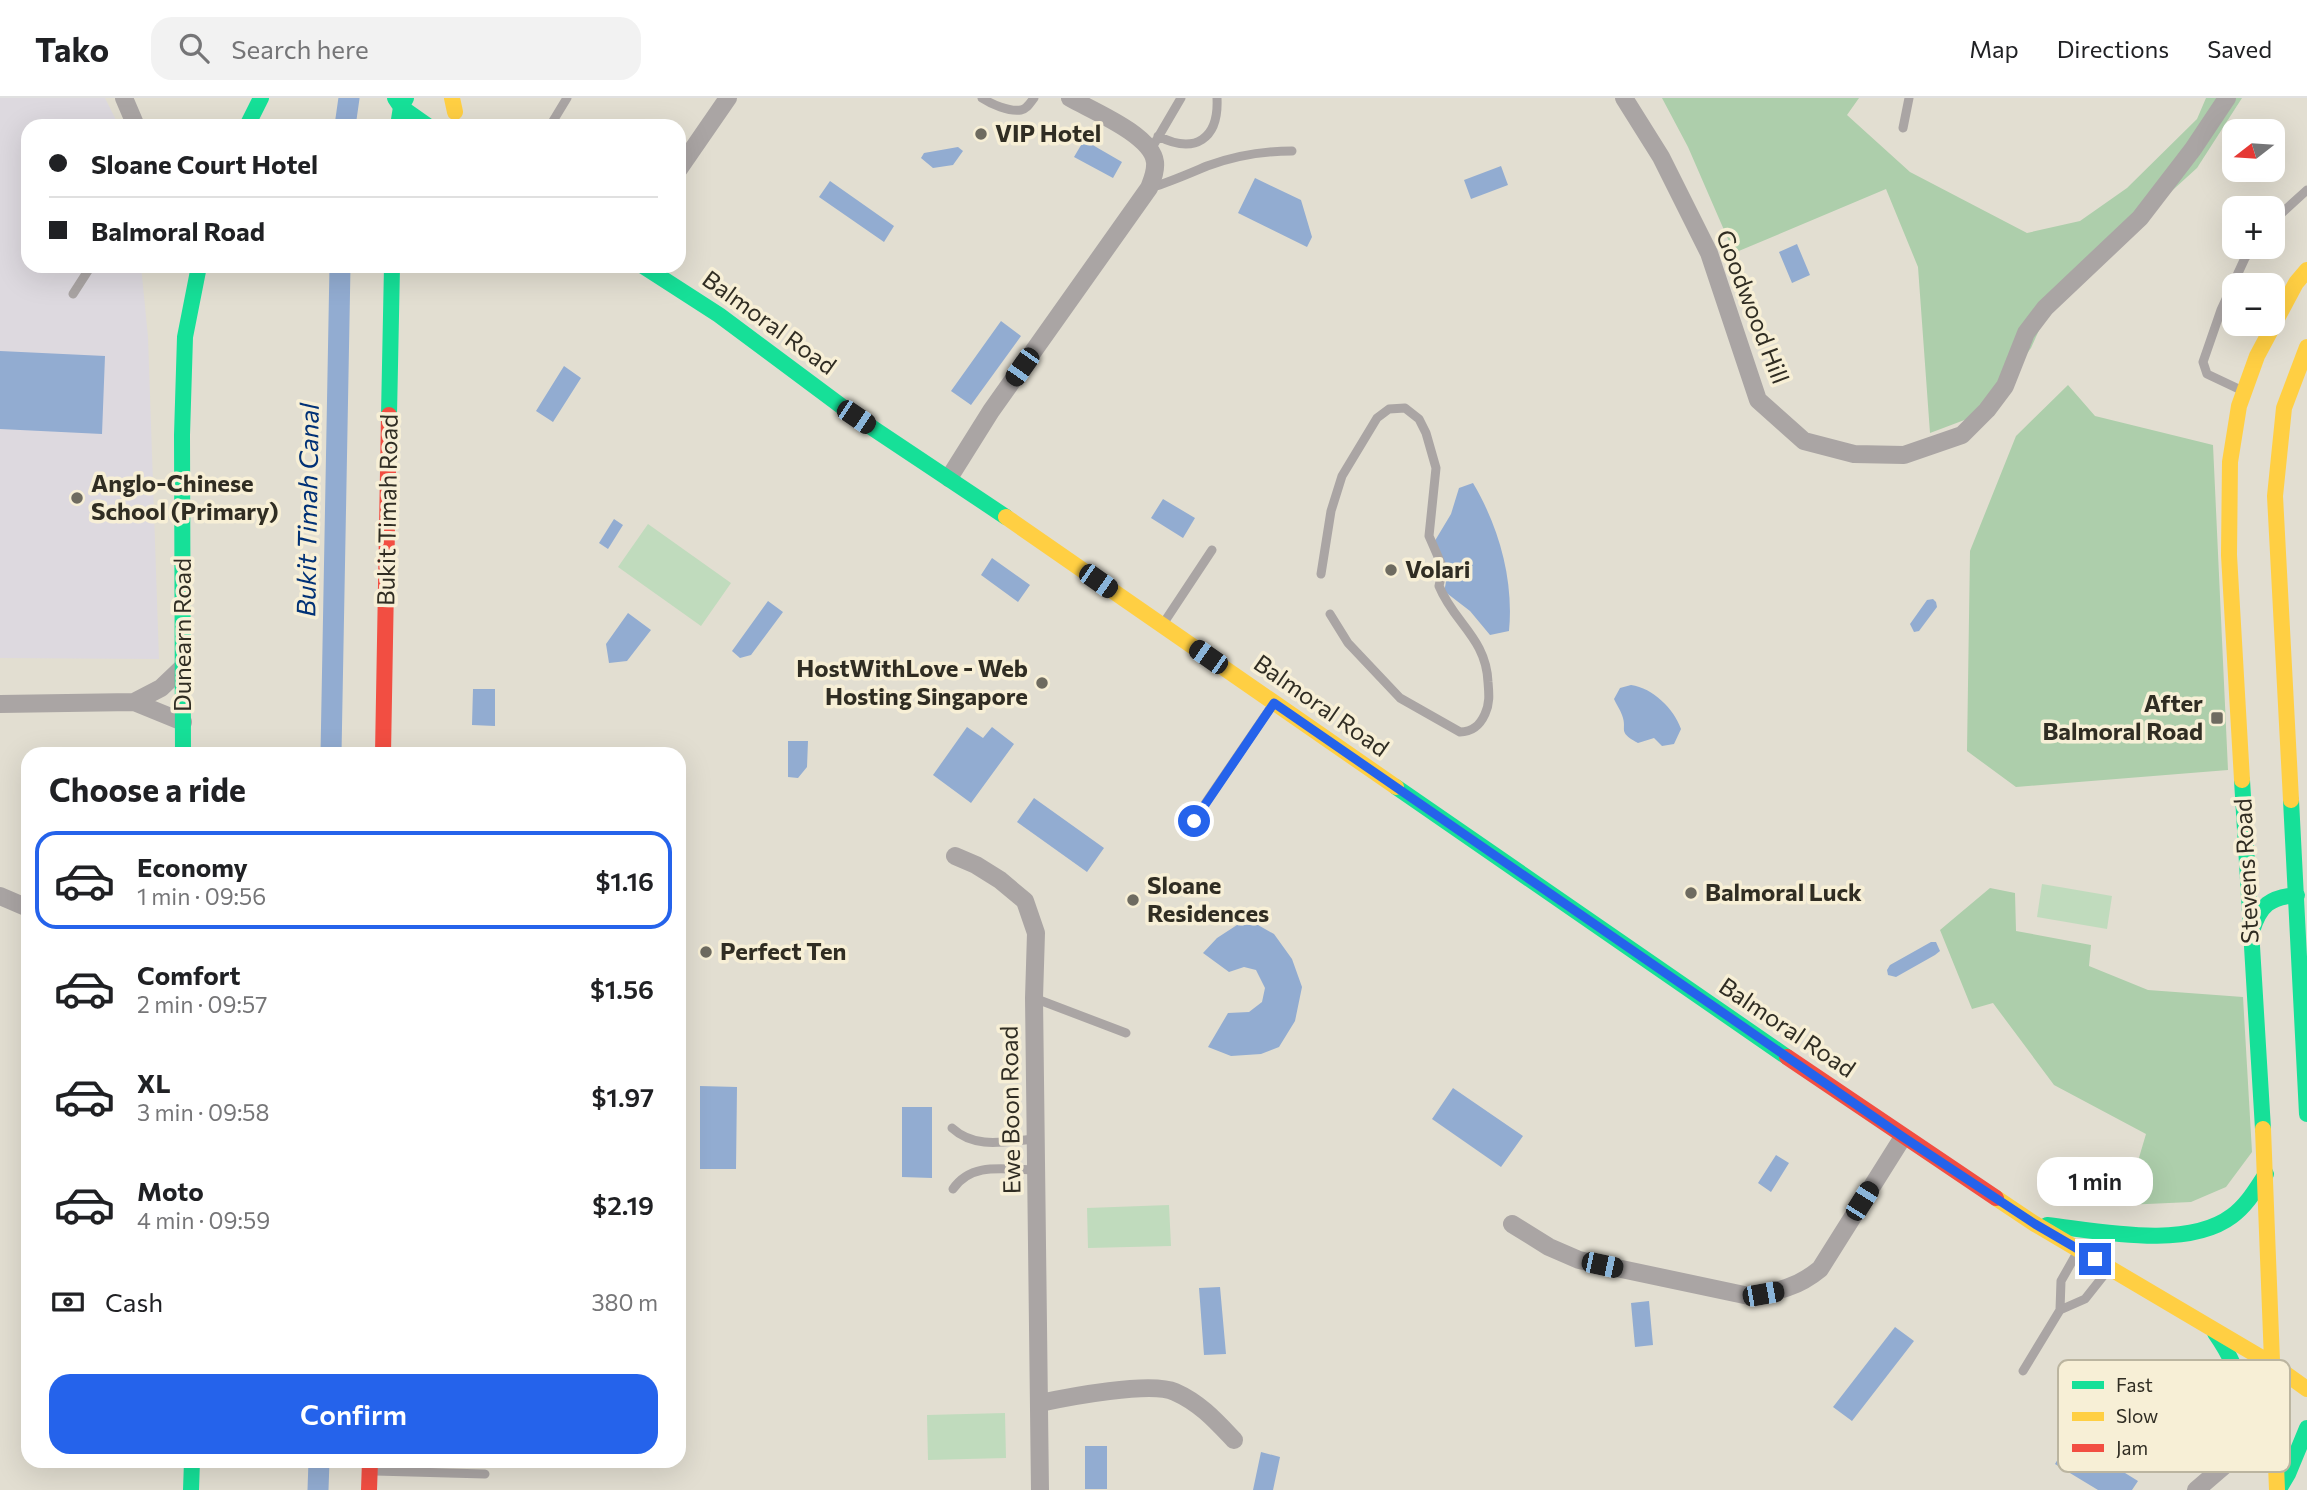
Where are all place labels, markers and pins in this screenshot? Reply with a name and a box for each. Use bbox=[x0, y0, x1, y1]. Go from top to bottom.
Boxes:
place label: VIP Hotel bbox=[995, 118, 1101, 147]
marker: VIP Hotel bbox=[973, 126, 989, 142]
place label: Anglo-Chinese School (Primary) bbox=[91, 468, 279, 525]
marker: Anglo-Chinese School (Primary) bbox=[69, 490, 85, 506]
place label: Volari bbox=[1405, 554, 1470, 583]
marker: Volari bbox=[1383, 562, 1399, 578]
place label: HostWithLove - Web Hosting Singapore bbox=[796, 653, 1028, 710]
marker: HostWithLove - Web Hosting Singapore bbox=[1034, 675, 1050, 691]
place label: After Balmoral Road bbox=[2042, 688, 2203, 745]
marker: After Balmoral Road bbox=[2209, 710, 2225, 726]
place label: Sloane Residences bbox=[1147, 870, 1269, 927]
place label: Balmoral Luck bbox=[1705, 877, 1862, 906]
marker: Balmoral Luck bbox=[1683, 885, 1699, 901]
marker: Sloane Residences bbox=[1125, 892, 1141, 908]
place label: Perfect Ten bbox=[720, 936, 846, 965]
marker: Perfect Ten bbox=[698, 944, 714, 960]

